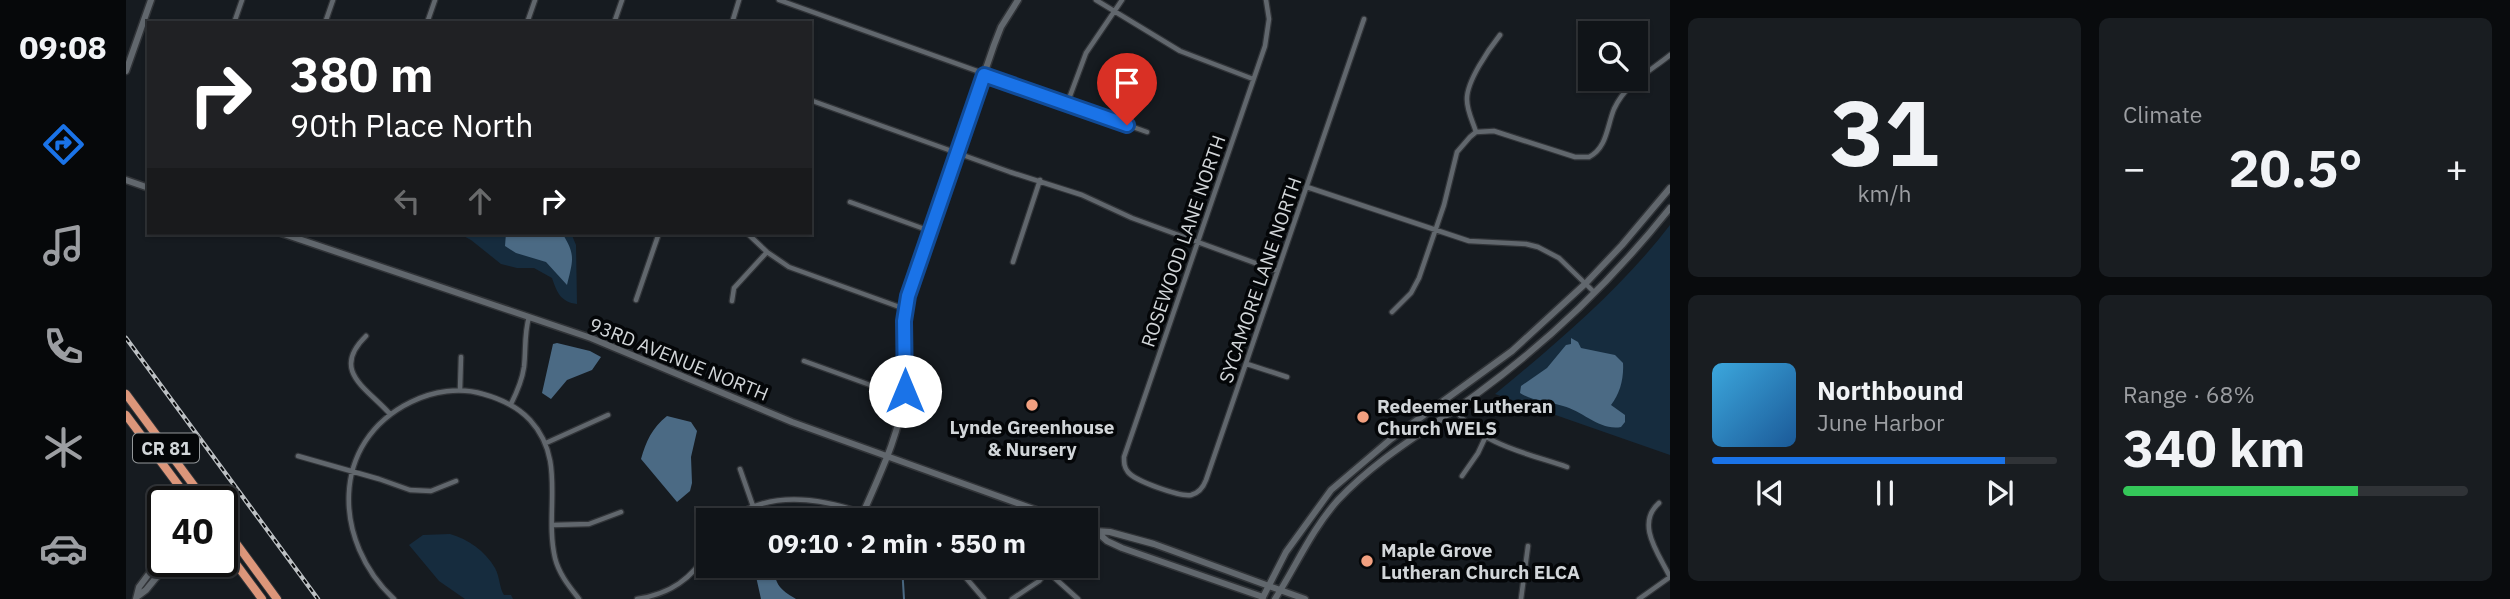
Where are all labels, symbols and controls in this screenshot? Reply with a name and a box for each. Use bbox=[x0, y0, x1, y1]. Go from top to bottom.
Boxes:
map controls bbox=[1578, 21, 1648, 91]
button: search bbox=[1578, 21, 1648, 91]
text: 09:08 bbox=[19, 26, 107, 68]
text: 380 m bbox=[290, 42, 434, 105]
icon: right bbox=[175, 49, 266, 140]
pin bbox=[1097, 53, 1157, 125]
icon: arrive bbox=[1108, 64, 1146, 102]
text: 31 bbox=[1830, 73, 1939, 191]
text: Climate bbox=[2123, 99, 2202, 129]
text: 90th Place North bbox=[290, 104, 533, 146]
icon: directions bbox=[39, 120, 88, 169]
street label: ROSEWOOD LANE NORTH bbox=[1135, 132, 1231, 350]
text: 20.5° bbox=[2228, 134, 2363, 201]
text: − bbox=[2123, 143, 2146, 192]
text: + bbox=[2445, 143, 2468, 192]
street label: SYCAMORE LANE NORTH bbox=[1213, 174, 1307, 386]
text: km/h bbox=[1857, 178, 1912, 208]
icon: left bbox=[388, 182, 426, 220]
icon: ahead bbox=[461, 182, 499, 220]
icon: right bbox=[534, 182, 572, 220]
icon: music bbox=[39, 221, 88, 270]
street label: 93RD AVENUE NORTH bbox=[586, 312, 772, 406]
icon: phone bbox=[39, 322, 88, 371]
position arrow bbox=[868, 354, 942, 428]
text: Northbound bbox=[1817, 373, 1964, 407]
text: Range · 68% bbox=[2123, 379, 2255, 409]
place label: Redeemer Lutheran Church WELS bbox=[1377, 394, 1553, 440]
marker: Lynde Greenhouse & Nursery bbox=[1024, 397, 1040, 413]
text: June Harbor bbox=[1817, 407, 1945, 437]
marker: Redeemer Lutheran Church WELS bbox=[1355, 409, 1371, 425]
text: 340 km bbox=[2123, 414, 2305, 481]
place label: Lynde Greenhouse & Nursery bbox=[949, 415, 1115, 461]
icon: climate bbox=[39, 423, 88, 472]
road number: CR 81 bbox=[133, 434, 199, 462]
icon: previous bbox=[1751, 474, 1789, 512]
icon: pause bbox=[1866, 474, 1904, 512]
icon: next bbox=[1981, 474, 2019, 512]
speed limit sign: 40 bbox=[147, 486, 238, 577]
icon: car bbox=[39, 524, 88, 573]
text: 09:10 · 2 min · 550 m bbox=[768, 526, 1026, 560]
place label: Maple Grove Lutheran Church ELCA bbox=[1381, 538, 1580, 584]
marker: Maple Grove Lutheran Church ELCA bbox=[1359, 553, 1375, 569]

